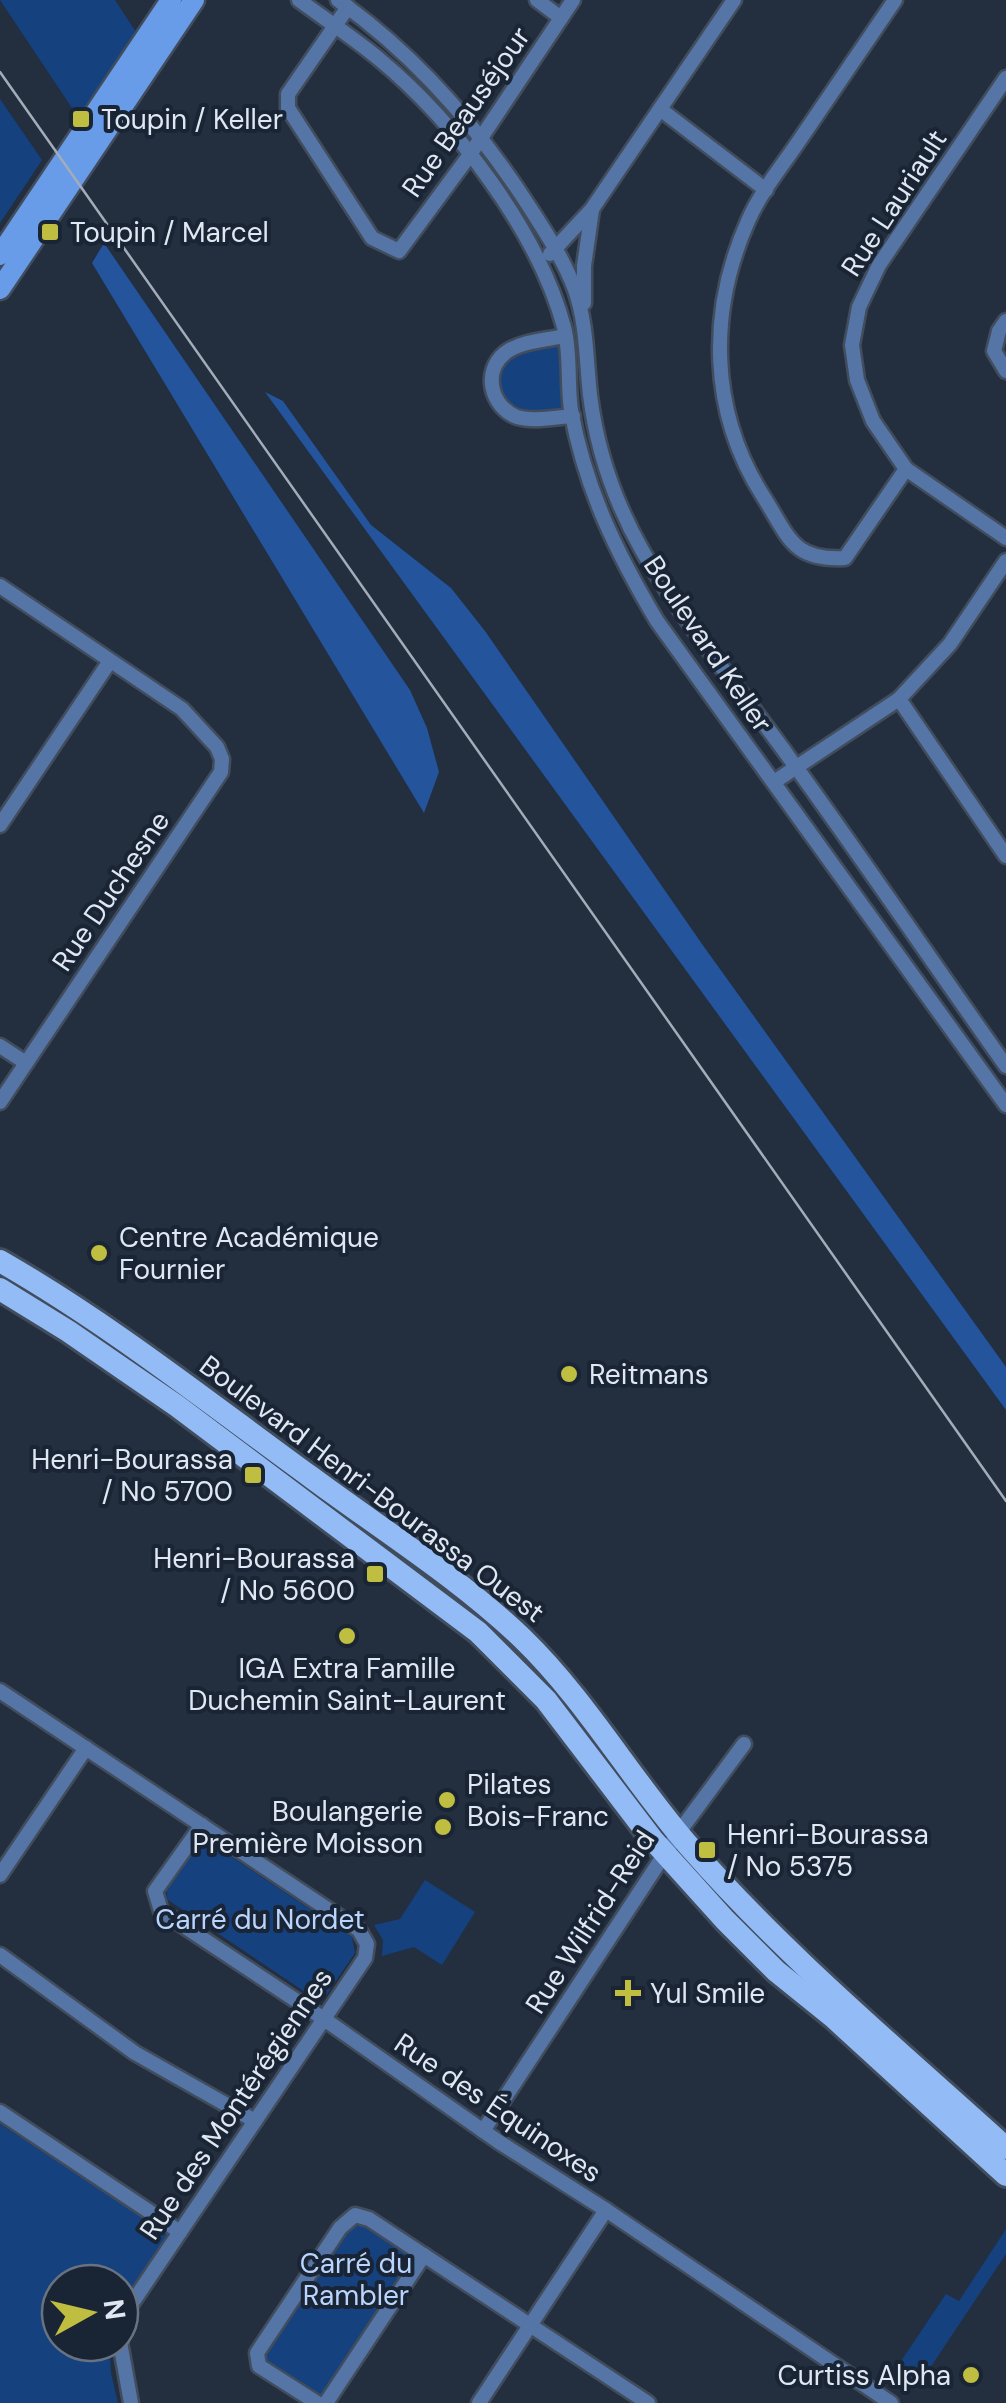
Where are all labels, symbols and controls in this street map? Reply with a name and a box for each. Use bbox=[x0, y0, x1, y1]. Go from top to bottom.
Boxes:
street label: Rue Beauséjour bbox=[394, 20, 538, 204]
place label: Toupin / Keller bbox=[101, 101, 283, 138]
marker: Toupin / Keller bbox=[70, 108, 92, 130]
street label: Rue Lauriault bbox=[833, 123, 955, 283]
place label: Toupin / Marcel bbox=[70, 214, 269, 251]
marker: Toupin / Marcel bbox=[39, 221, 61, 243]
street label: Boulevard Keller bbox=[635, 549, 781, 739]
street label: Rue Duchesne bbox=[44, 804, 178, 978]
place label: Centre Académique Fournier bbox=[119, 1219, 379, 1288]
marker: Centre Académique Fournier bbox=[88, 1242, 110, 1264]
street label: Boulevard Henri-Bourassa Ouest bbox=[192, 1347, 552, 1631]
place label: Reitmans bbox=[589, 1356, 709, 1393]
marker: Reitmans bbox=[558, 1363, 580, 1385]
place label: Henri-Bourassa / No 5700 bbox=[31, 1441, 233, 1510]
marker: Henri-Bourassa / No 5700 bbox=[242, 1464, 264, 1486]
place label: Henri-Bourassa / No 5600 bbox=[153, 1540, 355, 1609]
marker: Henri-Bourassa / No 5600 bbox=[364, 1563, 386, 1585]
marker: IGA Extra Famille Duchemin Saint-Laurent bbox=[336, 1625, 358, 1647]
place label: IGA Extra Famille Duchemin Saint-Laurent bbox=[188, 1650, 506, 1719]
place label: Pilates Bois-Franc bbox=[467, 1766, 609, 1835]
marker: Pilates Bois-Franc bbox=[436, 1789, 458, 1811]
place label: Boulangerie Première Moisson bbox=[193, 1793, 423, 1862]
marker: Boulangerie Première Moisson bbox=[432, 1816, 454, 1838]
place label: Henri-Bourassa / No 5375 bbox=[727, 1816, 929, 1885]
street label: Rue Wilfrid-Reid bbox=[517, 1823, 663, 2021]
marker: Henri-Bourassa / No 5375 bbox=[696, 1839, 718, 1861]
park label: Carré du Nordet bbox=[155, 1901, 365, 1938]
street label: Rue des Montérégiennes bbox=[131, 1961, 341, 2247]
place label: Yul Smile bbox=[650, 1975, 765, 2012]
marker: Yul Smile bbox=[615, 1980, 641, 2006]
street label: Rue des Équinoxes bbox=[387, 2025, 609, 2191]
park label: Carré du Rambler bbox=[300, 2245, 412, 2314]
north arrow bbox=[40, 2263, 140, 2363]
text: N bbox=[95, 2297, 134, 2322]
place label: Curtiss Alpha bbox=[778, 2357, 951, 2394]
marker: Curtiss Alpha bbox=[960, 2364, 982, 2386]

